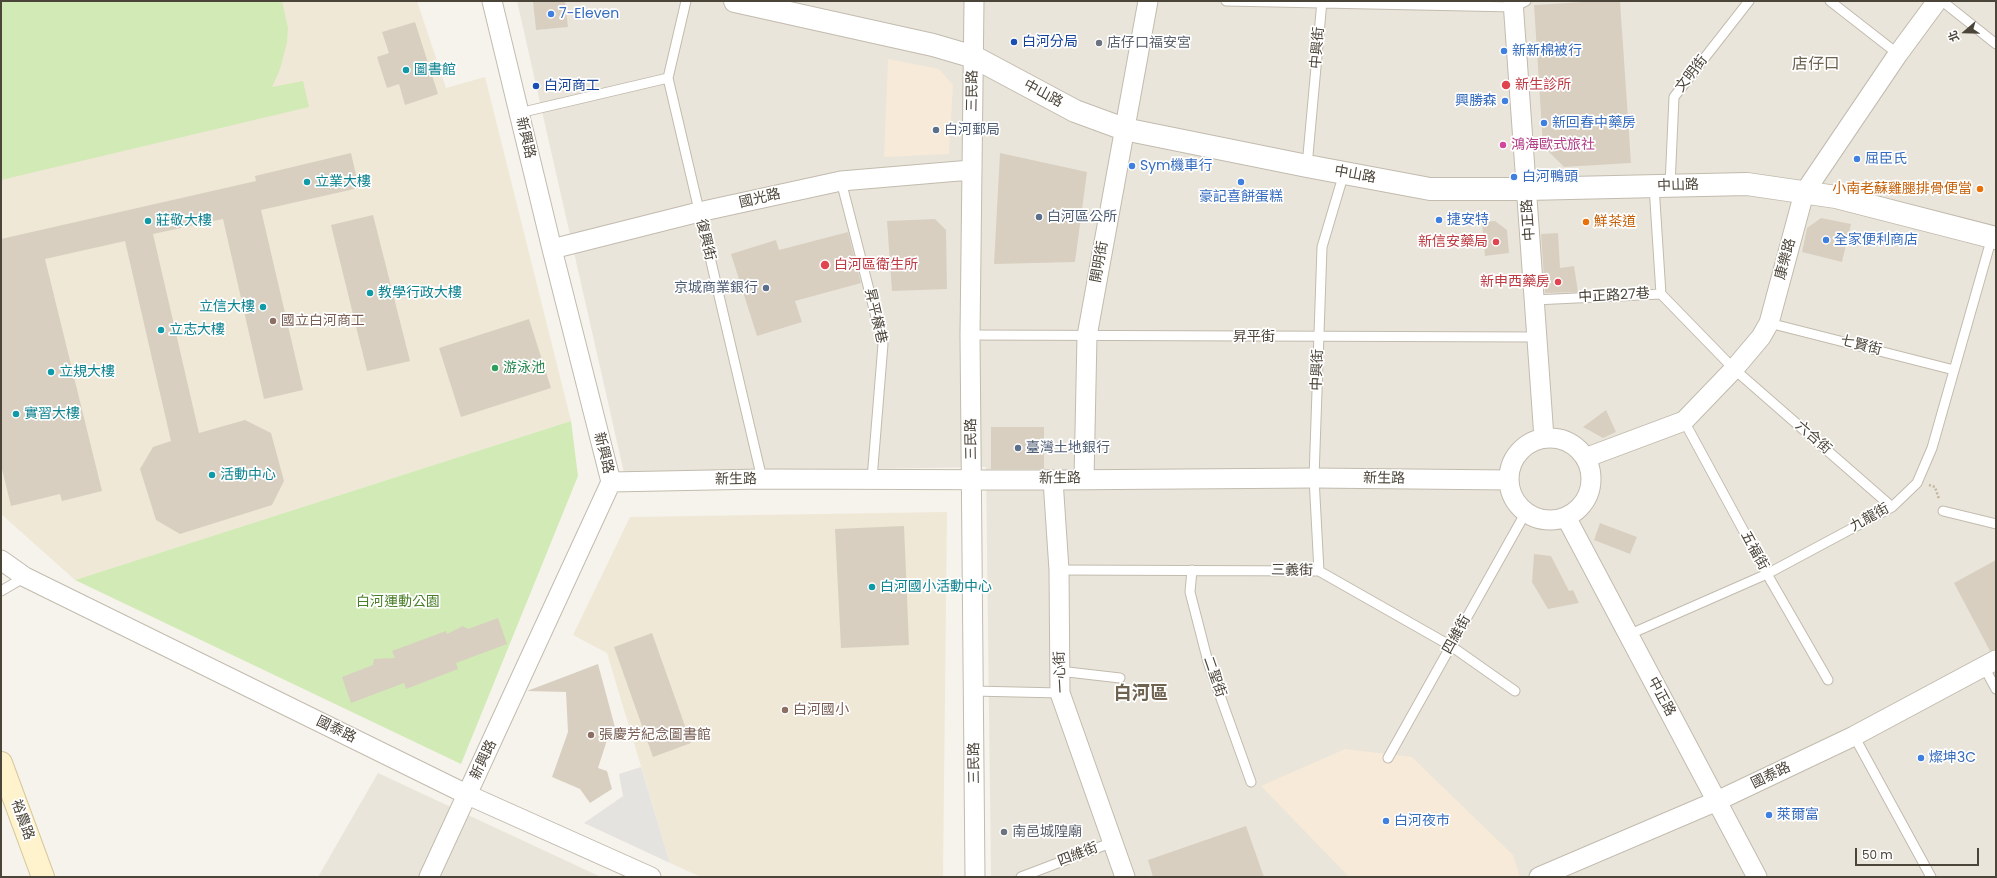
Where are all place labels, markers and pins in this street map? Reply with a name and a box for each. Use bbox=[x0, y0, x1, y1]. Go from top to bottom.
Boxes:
place label: 7-Eleven bbox=[559, 6, 619, 22]
marker: 7-Eleven bbox=[546, 9, 556, 19]
place label: 白河分局 bbox=[1022, 34, 1078, 50]
place label: 店仔口福安宮 bbox=[1107, 35, 1191, 51]
marker: 白河分局 bbox=[1009, 37, 1019, 47]
marker: 店仔口福安宮 bbox=[1094, 38, 1104, 48]
place label: 新新棉被行 bbox=[1512, 43, 1582, 59]
marker: 新新棉被行 bbox=[1499, 46, 1509, 56]
place label: 圖書館 bbox=[414, 62, 456, 78]
marker: 圖書館 bbox=[401, 65, 411, 75]
place label: 新生診所 bbox=[1515, 77, 1571, 93]
place label: 白河商工 bbox=[544, 78, 600, 94]
marker: 新生診所 bbox=[1500, 79, 1512, 91]
marker: 白河商工 bbox=[531, 81, 541, 91]
place label: 興勝森 bbox=[1455, 93, 1497, 109]
marker: 興勝森 bbox=[1500, 96, 1510, 106]
place label: 新回春中藥房 bbox=[1552, 115, 1636, 131]
marker: 新回春中藥房 bbox=[1539, 118, 1549, 128]
place label: 白河郵局 bbox=[944, 122, 1000, 138]
marker: 白河郵局 bbox=[931, 125, 941, 135]
place label: 鴻海歐式旅社 bbox=[1511, 137, 1595, 153]
marker: 鴻海歐式旅社 bbox=[1498, 140, 1508, 150]
place label: 屈臣氏 bbox=[1865, 151, 1907, 167]
marker: 屈臣氏 bbox=[1852, 154, 1862, 164]
place label: Sym機車行 bbox=[1140, 158, 1213, 174]
marker: Sym機車行 bbox=[1127, 161, 1137, 171]
place label: 白河鴨頭 bbox=[1522, 169, 1578, 185]
marker: 白河鴨頭 bbox=[1509, 172, 1519, 182]
place label: 立業大樓 bbox=[315, 174, 371, 190]
marker: 立業大樓 bbox=[302, 177, 312, 187]
marker: 豪記喜餅蛋糕 bbox=[1236, 177, 1246, 187]
place label: 小南老蘇雞腿排骨便當 bbox=[1832, 181, 1972, 197]
marker: 小南老蘇雞腿排骨便當 bbox=[1975, 184, 1985, 194]
place label: 豪記喜餅蛋糕 bbox=[1199, 189, 1283, 205]
place label: 白河區公所 bbox=[1047, 209, 1117, 225]
marker: 白河區公所 bbox=[1034, 212, 1044, 222]
place label: 捷安特 bbox=[1447, 212, 1489, 228]
place label: 莊敬大樓 bbox=[156, 213, 212, 229]
place label: 鮮茶道 bbox=[1594, 214, 1636, 230]
marker: 捷安特 bbox=[1434, 215, 1444, 225]
marker: 莊敬大樓 bbox=[143, 216, 153, 226]
marker: 鮮茶道 bbox=[1581, 217, 1591, 227]
place label: 全家便利商店 bbox=[1834, 232, 1918, 248]
place label: 新信安藥局 bbox=[1418, 234, 1488, 250]
marker: 全家便利商店 bbox=[1821, 235, 1831, 245]
marker: 新信安藥局 bbox=[1491, 237, 1501, 247]
place label: 白河區衛生所 bbox=[834, 257, 918, 273]
marker: 白河區衛生所 bbox=[819, 259, 831, 271]
place label: 新申西藥房 bbox=[1480, 274, 1550, 290]
marker: 新申西藥房 bbox=[1553, 277, 1563, 287]
place label: 京城商業銀行 bbox=[674, 280, 758, 296]
marker: 京城商業銀行 bbox=[761, 283, 771, 293]
place label: 教學行政大樓 bbox=[378, 285, 462, 301]
marker: 教學行政大樓 bbox=[365, 288, 375, 298]
place label: 立信大樓 bbox=[199, 299, 255, 315]
marker: 立信大樓 bbox=[258, 302, 268, 312]
place label: 國立白河商工 bbox=[281, 313, 365, 329]
marker: 國立白河商工 bbox=[268, 316, 278, 326]
place label: 立志大樓 bbox=[169, 322, 225, 338]
marker: 立志大樓 bbox=[156, 325, 166, 335]
place label: 游泳池 bbox=[503, 360, 545, 376]
marker: 游泳池 bbox=[490, 363, 500, 373]
place label: 立規大樓 bbox=[59, 364, 115, 380]
marker: 立規大樓 bbox=[46, 367, 56, 377]
place label: 實習大樓 bbox=[24, 406, 80, 422]
marker: 實習大樓 bbox=[11, 409, 21, 419]
place label: 臺灣土地銀行 bbox=[1026, 440, 1110, 456]
marker: 臺灣土地銀行 bbox=[1013, 443, 1023, 453]
place label: 活動中心 bbox=[220, 467, 276, 483]
marker: 活動中心 bbox=[207, 470, 217, 480]
place label: 白河國小活動中心 bbox=[880, 579, 992, 595]
marker: 白河國小活動中心 bbox=[867, 582, 877, 592]
place label: 白河國小 bbox=[793, 702, 849, 718]
marker: 白河國小 bbox=[780, 705, 790, 715]
place label: 張慶芳紀念圖書館 bbox=[599, 727, 711, 743]
marker: 張慶芳紀念圖書館 bbox=[586, 730, 596, 740]
place label: 燦坤3C bbox=[1929, 750, 1976, 766]
marker: 燦坤3C bbox=[1916, 753, 1926, 763]
place label: 萊爾富 bbox=[1777, 807, 1819, 823]
marker: 萊爾富 bbox=[1764, 810, 1774, 820]
place label: 白河夜市 bbox=[1394, 813, 1450, 829]
marker: 白河夜市 bbox=[1381, 816, 1391, 826]
place label: 南邑城隍廟 bbox=[1012, 824, 1082, 840]
marker: 南邑城隍廟 bbox=[999, 827, 1009, 837]

